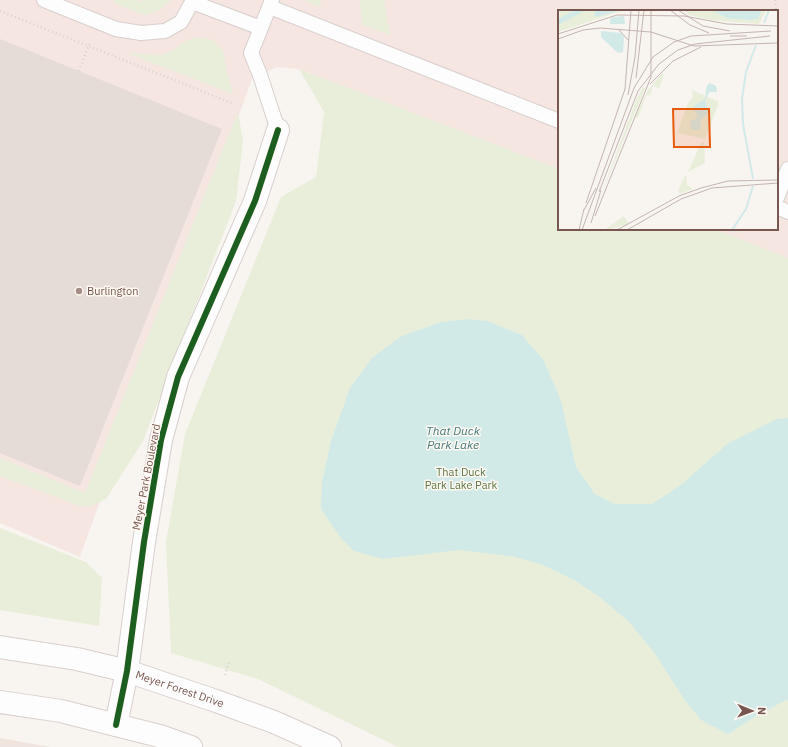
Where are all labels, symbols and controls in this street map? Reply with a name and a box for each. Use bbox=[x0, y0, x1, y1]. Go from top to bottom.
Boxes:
inset map bbox=[558, 10, 778, 230]
place label: Burlington bbox=[87, 284, 139, 298]
marker: Burlington bbox=[74, 286, 84, 296]
street label: Meyer Park Boulevard bbox=[129, 423, 163, 531]
water label: That Duck Park Lake bbox=[426, 423, 481, 452]
park label: That Duck Park Lake Park bbox=[425, 465, 498, 492]
street label: Meyer Forest Drive bbox=[134, 667, 226, 710]
north arrow bbox=[732, 691, 772, 731]
text: N bbox=[755, 707, 769, 715]

